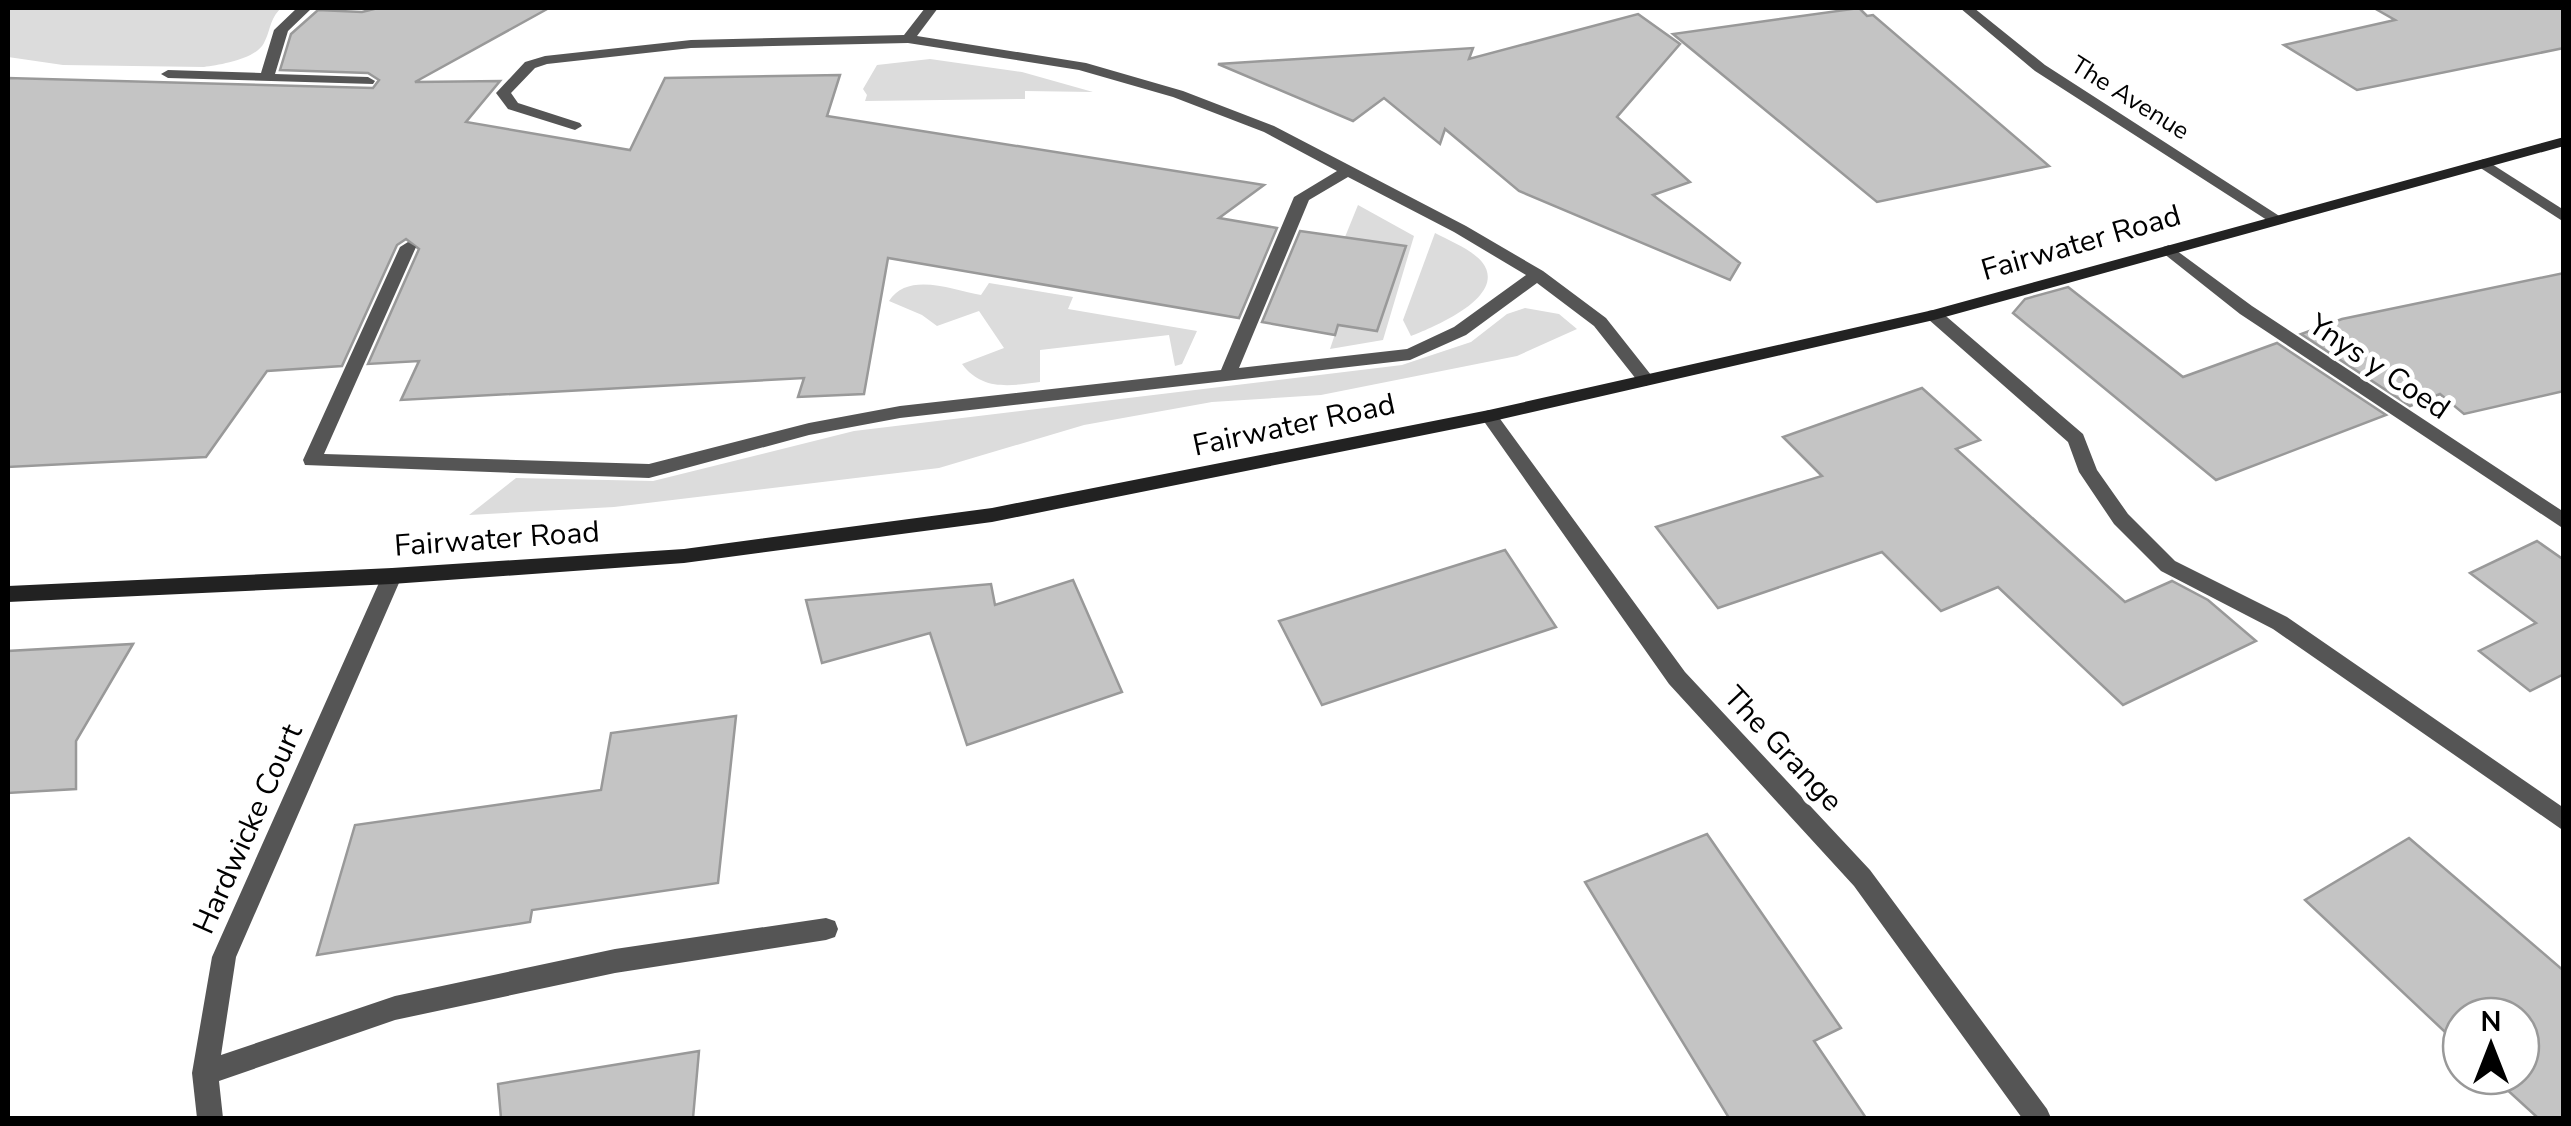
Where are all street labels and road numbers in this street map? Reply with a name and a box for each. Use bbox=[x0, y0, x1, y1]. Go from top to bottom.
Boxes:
street label: The Avenue bbox=[2064, 48, 2196, 148]
street label: Fairwater Road bbox=[1976, 195, 2186, 291]
street label: Ynys y Coed bbox=[2299, 304, 2458, 429]
street label: Fairwater Road bbox=[1189, 384, 1399, 466]
street label: Fairwater Road bbox=[393, 511, 601, 567]
street label: The Grange bbox=[1714, 677, 1852, 821]
street label: Hardwicke Court bbox=[183, 717, 313, 940]

